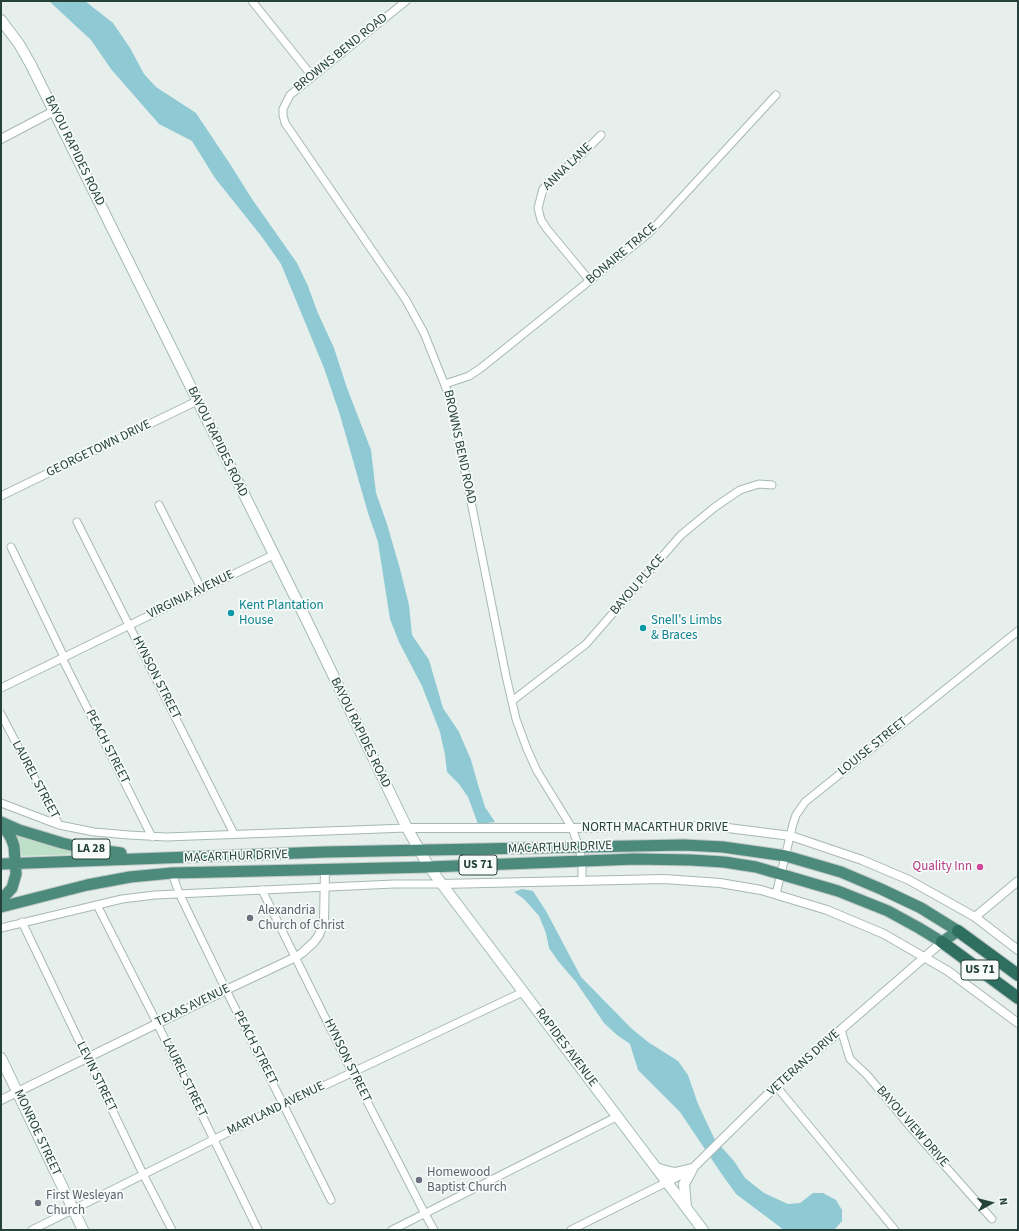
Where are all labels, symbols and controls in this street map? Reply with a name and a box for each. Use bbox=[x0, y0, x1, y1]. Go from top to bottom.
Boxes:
street label: BROWNS BEND ROAD bbox=[291, 10, 391, 96]
street label: BAYOU RAPIDES ROAD bbox=[41, 93, 107, 209]
street label: ANNA LANE bbox=[540, 140, 596, 194]
street label: BONAIRE TRACE bbox=[583, 220, 661, 288]
street label: BAYOU RAPIDES ROAD bbox=[184, 384, 250, 500]
street label: BROWNS BEND ROAD bbox=[439, 389, 479, 505]
street label: GEORGETOWN DRIVE bbox=[44, 417, 154, 481]
street label: BAYOU PLACE bbox=[607, 552, 669, 618]
street label: VIRGINIA AVENUE bbox=[145, 567, 237, 623]
place label: Kent Plantation House bbox=[239, 598, 324, 629]
marker: Kent Plantation House bbox=[226, 608, 236, 618]
place label: Snell's Limbs & Braces bbox=[651, 613, 722, 644]
marker: Snell's Limbs & Braces bbox=[638, 623, 648, 633]
street label: HYNSON STREET bbox=[128, 634, 184, 722]
street label: BAYOU RAPIDES ROAD bbox=[327, 675, 393, 791]
street label: PEACH STREET bbox=[82, 707, 132, 787]
street label: LOUISE STREET bbox=[835, 714, 911, 780]
street label: LAUREL STREET bbox=[8, 738, 62, 822]
street label: NORTH MACARTHUR DRIVE bbox=[582, 820, 728, 836]
street label: MACARTHUR DRIVE bbox=[508, 838, 612, 858]
road number: LA 28 bbox=[72, 839, 110, 859]
street label: MACARTHUR DRIVE bbox=[184, 847, 288, 867]
road number: US 71 bbox=[459, 855, 497, 875]
place label: Quality Inn bbox=[913, 859, 972, 875]
marker: Quality Inn bbox=[975, 862, 985, 872]
place label: Alexandria Church of Christ bbox=[258, 903, 345, 934]
marker: Alexandria Church of Christ bbox=[245, 913, 255, 923]
road number: US 71 bbox=[961, 960, 999, 980]
street label: TEXAS AVENUE bbox=[153, 981, 233, 1031]
street label: RAPIDES AVENUE bbox=[532, 1006, 600, 1090]
street label: PEACH STREET bbox=[230, 1008, 280, 1088]
street label: HYNSON STREET bbox=[320, 1017, 374, 1105]
street label: VETERANS DRIVE bbox=[765, 1026, 843, 1100]
street label: LAUREL STREET bbox=[158, 1036, 210, 1120]
street label: LEVIN STREET bbox=[72, 1039, 120, 1115]
street label: MARYLAND AVENUE bbox=[225, 1079, 327, 1139]
street label: BAYOU VIEW DRIVE bbox=[873, 1083, 951, 1171]
street label: MONROE STREET bbox=[10, 1087, 64, 1179]
place label: Homewood Baptist Church bbox=[427, 1165, 507, 1196]
marker: Homewood Baptist Church bbox=[414, 1175, 424, 1185]
north arrow bbox=[971, 1183, 1011, 1223]
place label: First Wesleyan Church bbox=[46, 1188, 124, 1219]
text: N bbox=[996, 1197, 1011, 1206]
marker: First Wesleyan Church bbox=[33, 1198, 43, 1208]

